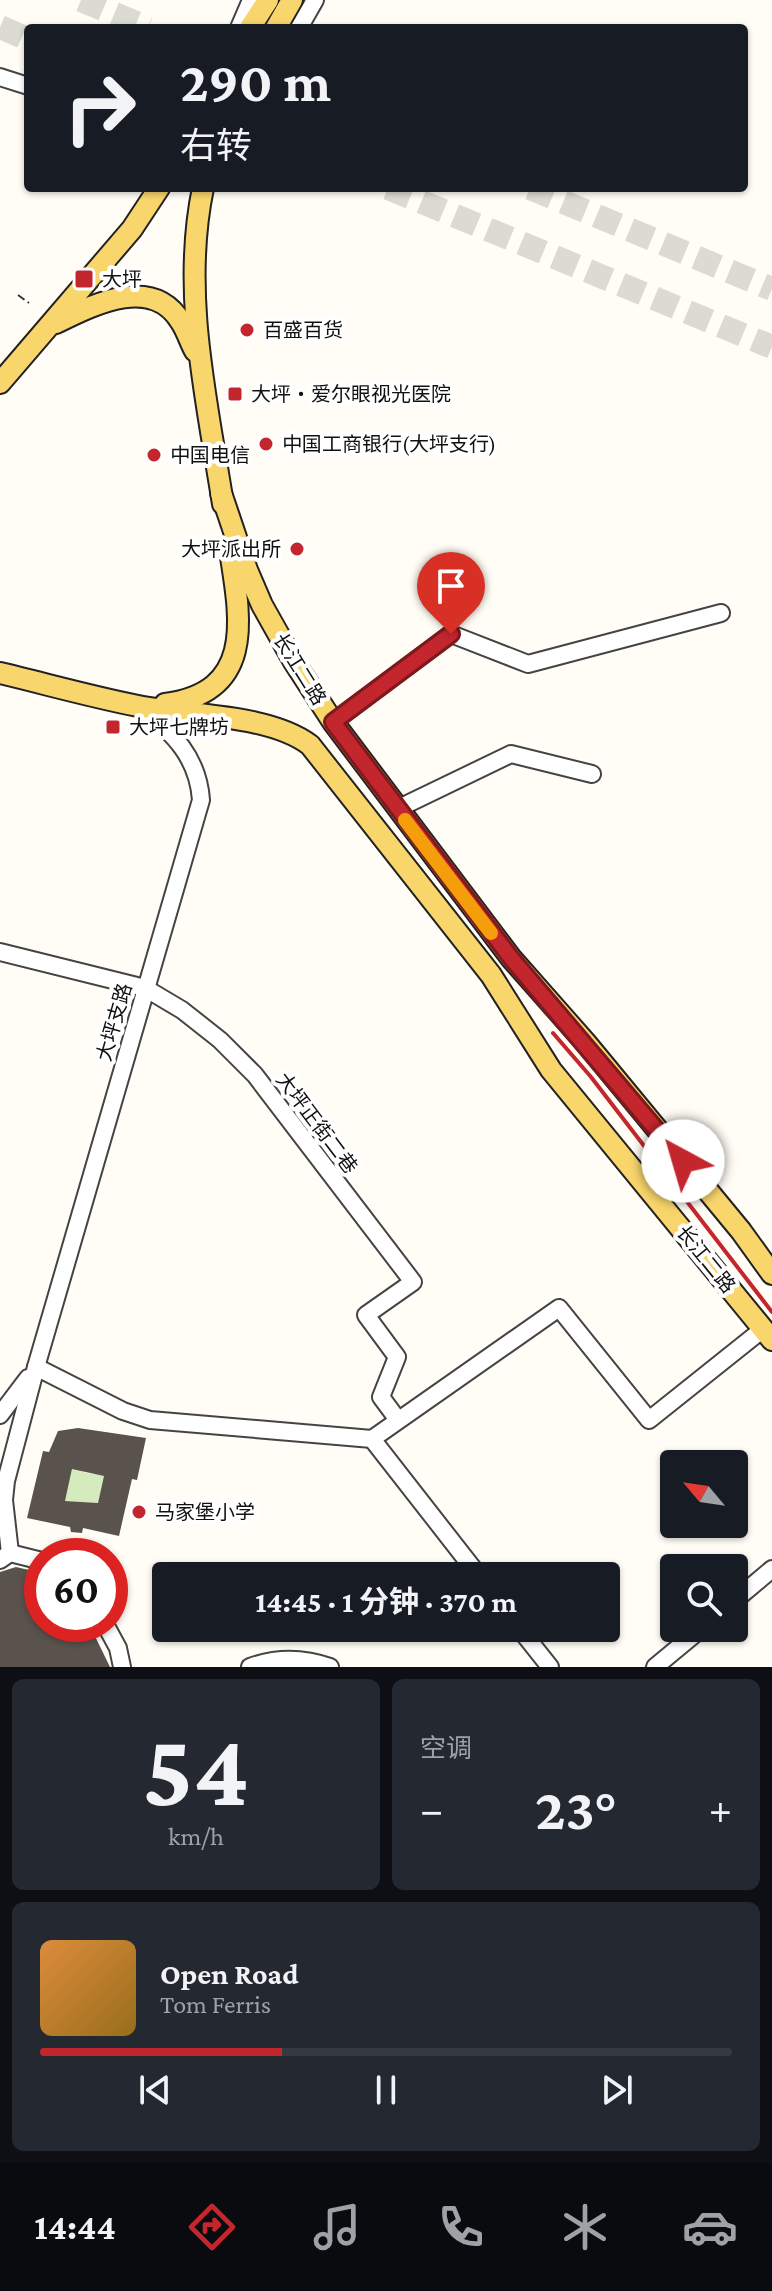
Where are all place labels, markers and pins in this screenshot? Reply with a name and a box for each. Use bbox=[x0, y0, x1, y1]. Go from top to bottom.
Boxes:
marker: 大坪 bbox=[73, 268, 95, 290]
place label: 大坪 bbox=[102, 268, 142, 290]
place label: 百盛百货 bbox=[263, 319, 343, 341]
marker: 百盛百货 bbox=[238, 321, 256, 339]
place label: 大坪‧爱尔眼视光医院 bbox=[251, 383, 451, 405]
marker: 大坪‧爱尔眼视光医院 bbox=[226, 385, 244, 403]
place label: 中国工商银行(大坪支行) bbox=[282, 433, 496, 456]
marker: 中国工商银行(大坪支行) bbox=[257, 435, 275, 453]
place label: 中国电信 bbox=[170, 444, 250, 466]
marker: 中国电信 bbox=[145, 446, 163, 464]
place label: 大坪派出所 bbox=[181, 538, 281, 560]
marker: 大坪派出所 bbox=[288, 540, 306, 558]
pin bbox=[417, 552, 485, 634]
place label: 大坪七牌坊 bbox=[129, 716, 229, 738]
marker: 大坪七牌坊 bbox=[104, 718, 122, 736]
place label: 马家堡小学 bbox=[155, 1501, 255, 1523]
marker: 马家堡小学 bbox=[130, 1503, 148, 1521]

